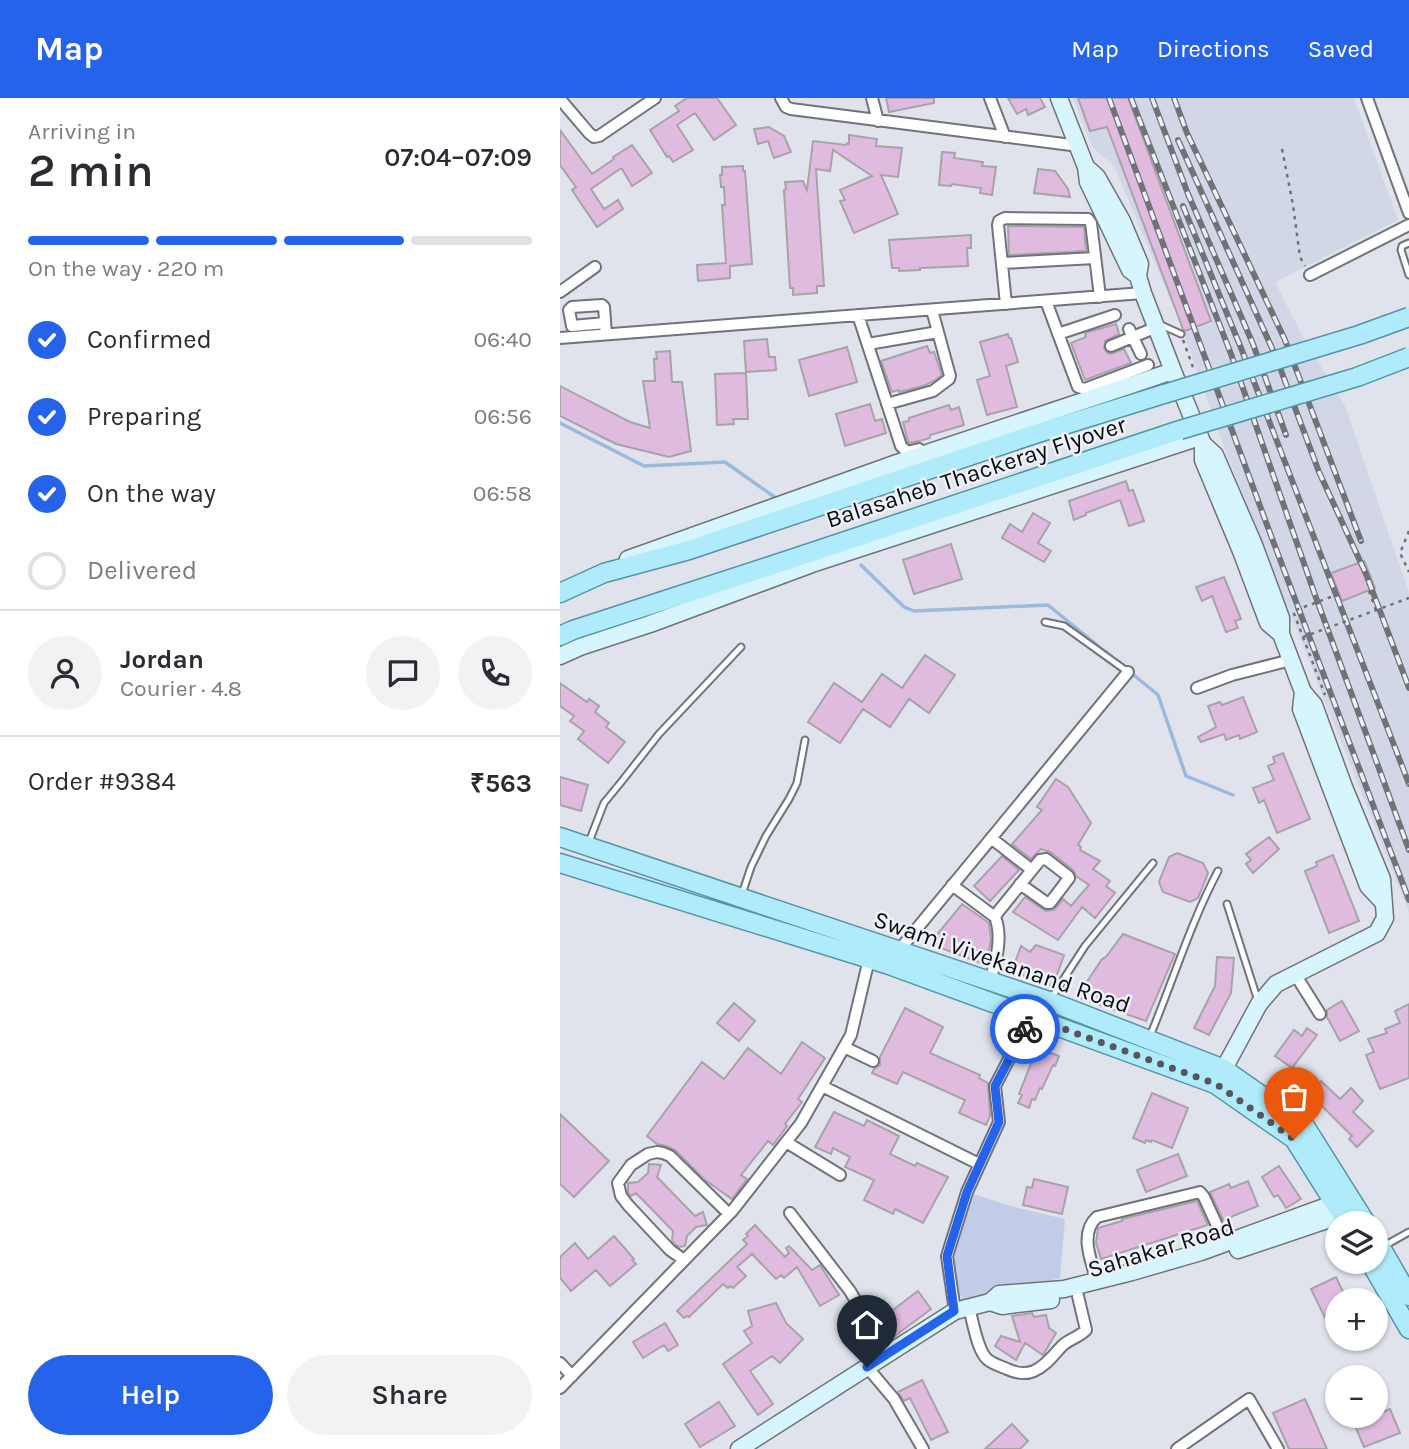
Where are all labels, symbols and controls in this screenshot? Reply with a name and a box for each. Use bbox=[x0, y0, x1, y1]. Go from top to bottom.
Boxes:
text: Map bbox=[35, 30, 103, 68]
text: Map bbox=[1071, 35, 1119, 63]
text: Directions bbox=[1157, 35, 1270, 63]
text: Saved bbox=[1308, 35, 1374, 63]
text: Arriving in bbox=[28, 118, 136, 145]
text: 07:04–07:09 bbox=[384, 142, 532, 173]
text: 2 min bbox=[28, 144, 154, 198]
text: On the way · 220 m bbox=[28, 255, 224, 282]
icon: check bbox=[28, 321, 66, 359]
text: Confirmed bbox=[87, 324, 212, 355]
text: 06:40 bbox=[473, 326, 532, 353]
icon: check bbox=[28, 398, 66, 436]
text: Preparing bbox=[87, 401, 201, 432]
text: 06:56 bbox=[474, 403, 532, 430]
street label: Balasaheb Thackeray Flyover bbox=[822, 410, 1130, 534]
icon: check bbox=[28, 475, 66, 513]
text: On the way bbox=[87, 478, 216, 509]
text: 06:58 bbox=[473, 480, 532, 507]
text: Delivered bbox=[87, 555, 197, 586]
button: person bbox=[28, 636, 102, 710]
button: chat bbox=[366, 636, 440, 710]
button: phone bbox=[458, 636, 532, 710]
text: Jordan bbox=[120, 644, 204, 675]
text: Courier · 4.8 bbox=[120, 675, 242, 702]
text: Order #9384 bbox=[28, 766, 176, 797]
text: ₹563 bbox=[470, 768, 532, 799]
street label: Swami Vivekanand Road bbox=[870, 905, 1134, 1019]
courier bbox=[990, 994, 1060, 1064]
icon: bike bbox=[1006, 1010, 1044, 1048]
pin bbox=[1264, 1067, 1324, 1139]
icon: bag bbox=[1275, 1078, 1313, 1116]
map controls bbox=[1325, 1211, 1388, 1428]
button: layers bbox=[1325, 1211, 1388, 1274]
street label: Sahakar Road bbox=[1084, 1212, 1238, 1284]
button: + bbox=[1325, 1288, 1388, 1351]
pin bbox=[837, 1295, 897, 1367]
icon: home bbox=[848, 1306, 886, 1344]
button: Help bbox=[28, 1355, 273, 1435]
button: Share bbox=[287, 1355, 532, 1435]
button: − bbox=[1325, 1365, 1388, 1428]

